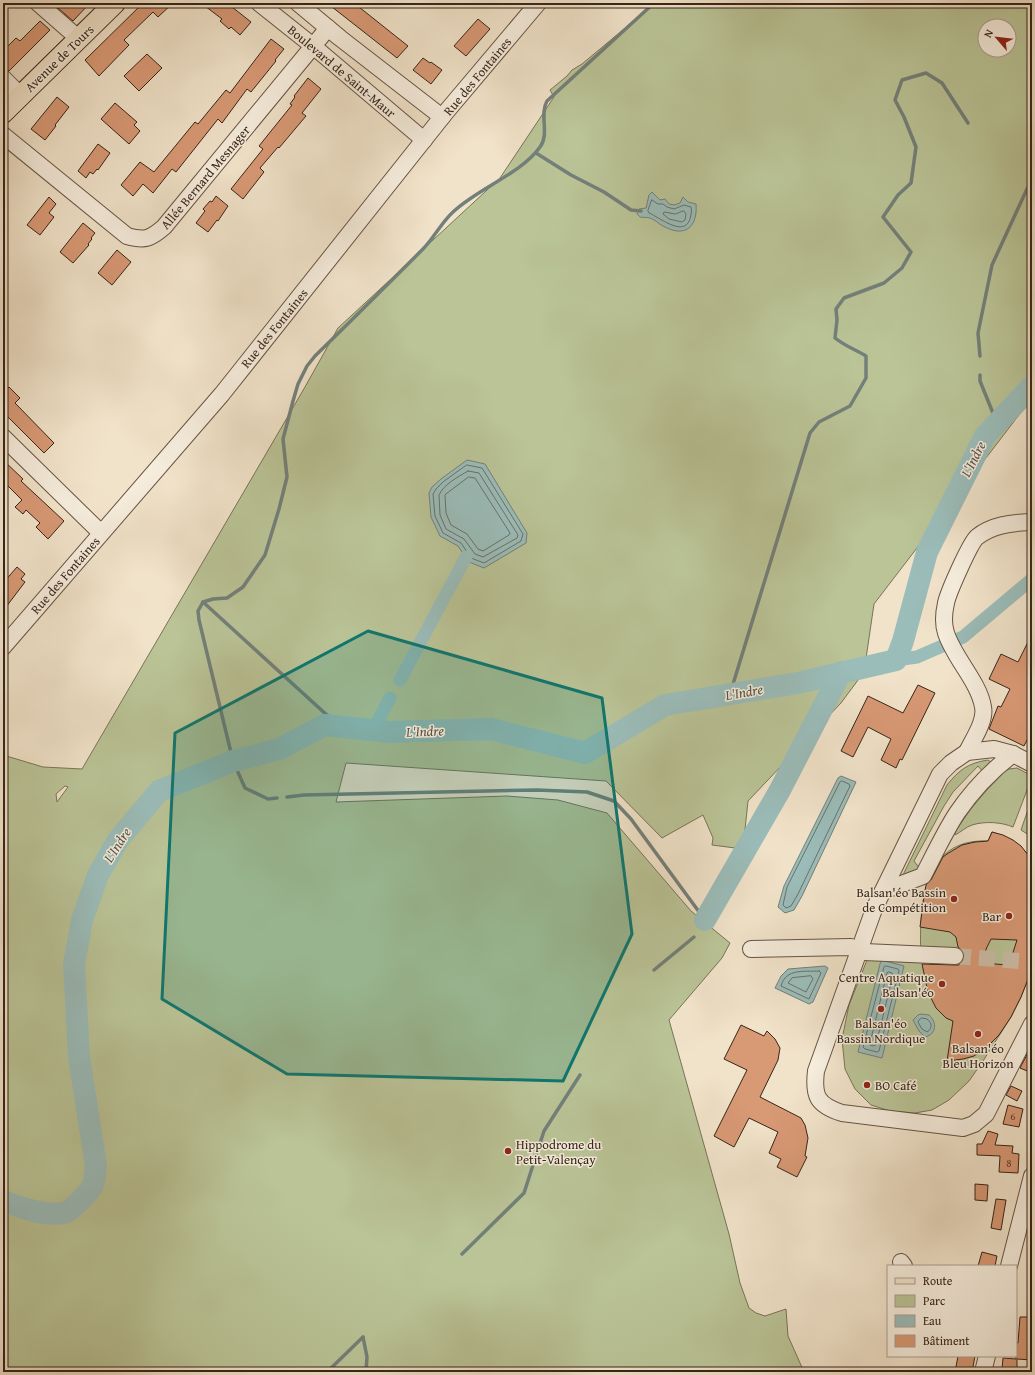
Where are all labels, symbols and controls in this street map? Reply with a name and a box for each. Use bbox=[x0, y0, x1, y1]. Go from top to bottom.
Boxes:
north arrow bbox=[977, 18, 1017, 58]
street label: Avenue de Tours bbox=[20, 20, 98, 96]
street label: Boulevard de Saint-Maur bbox=[284, 20, 400, 123]
text: N bbox=[979, 26, 997, 40]
street label: Rue des Fontaines bbox=[439, 33, 516, 120]
street label: Allée Bernard Mesnager bbox=[156, 121, 255, 234]
street label: Rue des Fontaines bbox=[236, 285, 312, 372]
water label: L'Indre bbox=[955, 437, 991, 481]
street label: Rue des Fontaines bbox=[26, 532, 104, 618]
water label: L'Indre bbox=[723, 679, 765, 705]
water label: L'Indre bbox=[405, 720, 445, 742]
water label: L'Indre bbox=[98, 823, 136, 867]
place label: Balsan'éo Bassin de Compétition bbox=[857, 883, 947, 917]
marker: Balsan'éo Bassin de Compétition bbox=[949, 894, 959, 904]
place label: Bar bbox=[982, 907, 1002, 926]
marker: Bar bbox=[1004, 911, 1014, 921]
place label: Centre Aquatique Balsan'éo bbox=[839, 968, 934, 1002]
marker: Centre Aquatique Balsan'éo bbox=[937, 979, 947, 989]
marker: Balsan'éo Bassin Nordique bbox=[876, 1004, 886, 1014]
place label: Balsan'éo Bassin Nordique bbox=[837, 1014, 925, 1048]
marker: Balsan'éo Bleu Horizon bbox=[973, 1029, 983, 1039]
place label: Balsan'éo Bleu Horizon bbox=[943, 1039, 1014, 1073]
place label: BO Café bbox=[875, 1076, 917, 1095]
marker: BO Café bbox=[862, 1080, 872, 1090]
house number: 6 bbox=[1010, 1108, 1016, 1124]
place label: Hippodrome du Petit-Valençay bbox=[516, 1135, 601, 1169]
marker: Hippodrome du Petit-Valençay bbox=[503, 1146, 513, 1156]
house number: 8 bbox=[1006, 1155, 1012, 1171]
legend bbox=[887, 1265, 1017, 1357]
text: Route bbox=[923, 1272, 953, 1289]
text: Parc bbox=[923, 1292, 946, 1309]
text: Eau bbox=[923, 1312, 942, 1329]
text: Bâtiment bbox=[923, 1332, 970, 1349]

